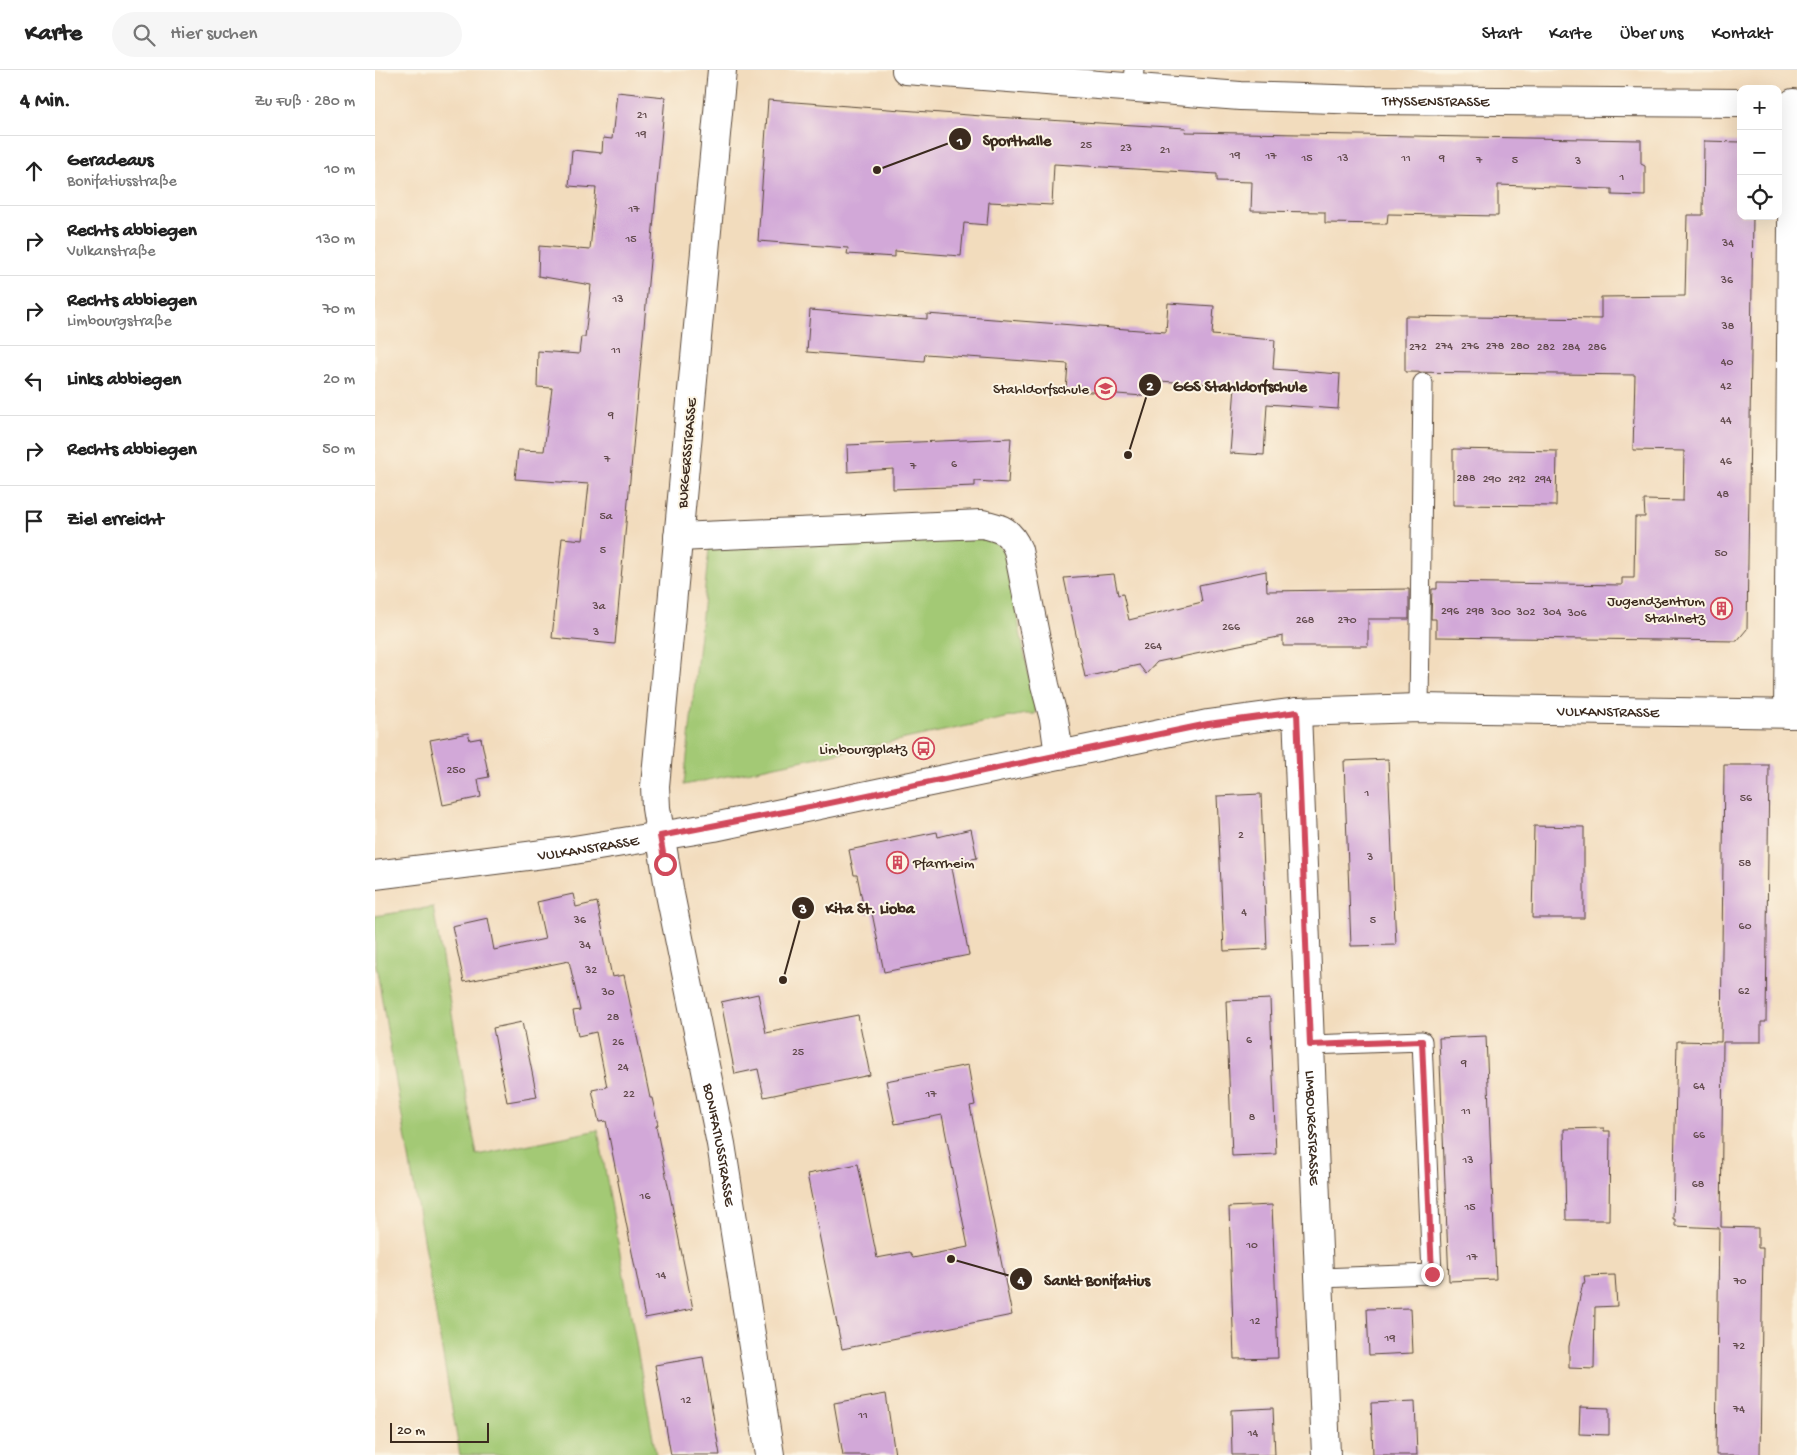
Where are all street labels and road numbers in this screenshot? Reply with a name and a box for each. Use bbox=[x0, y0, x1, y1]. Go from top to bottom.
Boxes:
street label: THYSSENSTRASSE bbox=[1381, 93, 1490, 112]
street label: BURGERSSTRASSE bbox=[674, 397, 702, 510]
street label: VULKANSTRASSE bbox=[1556, 703, 1660, 723]
street label: VULKANSTRASSE bbox=[536, 832, 641, 866]
street label: LIMBOURGSTRASSE bbox=[1300, 1070, 1322, 1186]
street label: BONIFATIUSSTRASSE bbox=[698, 1081, 738, 1208]

